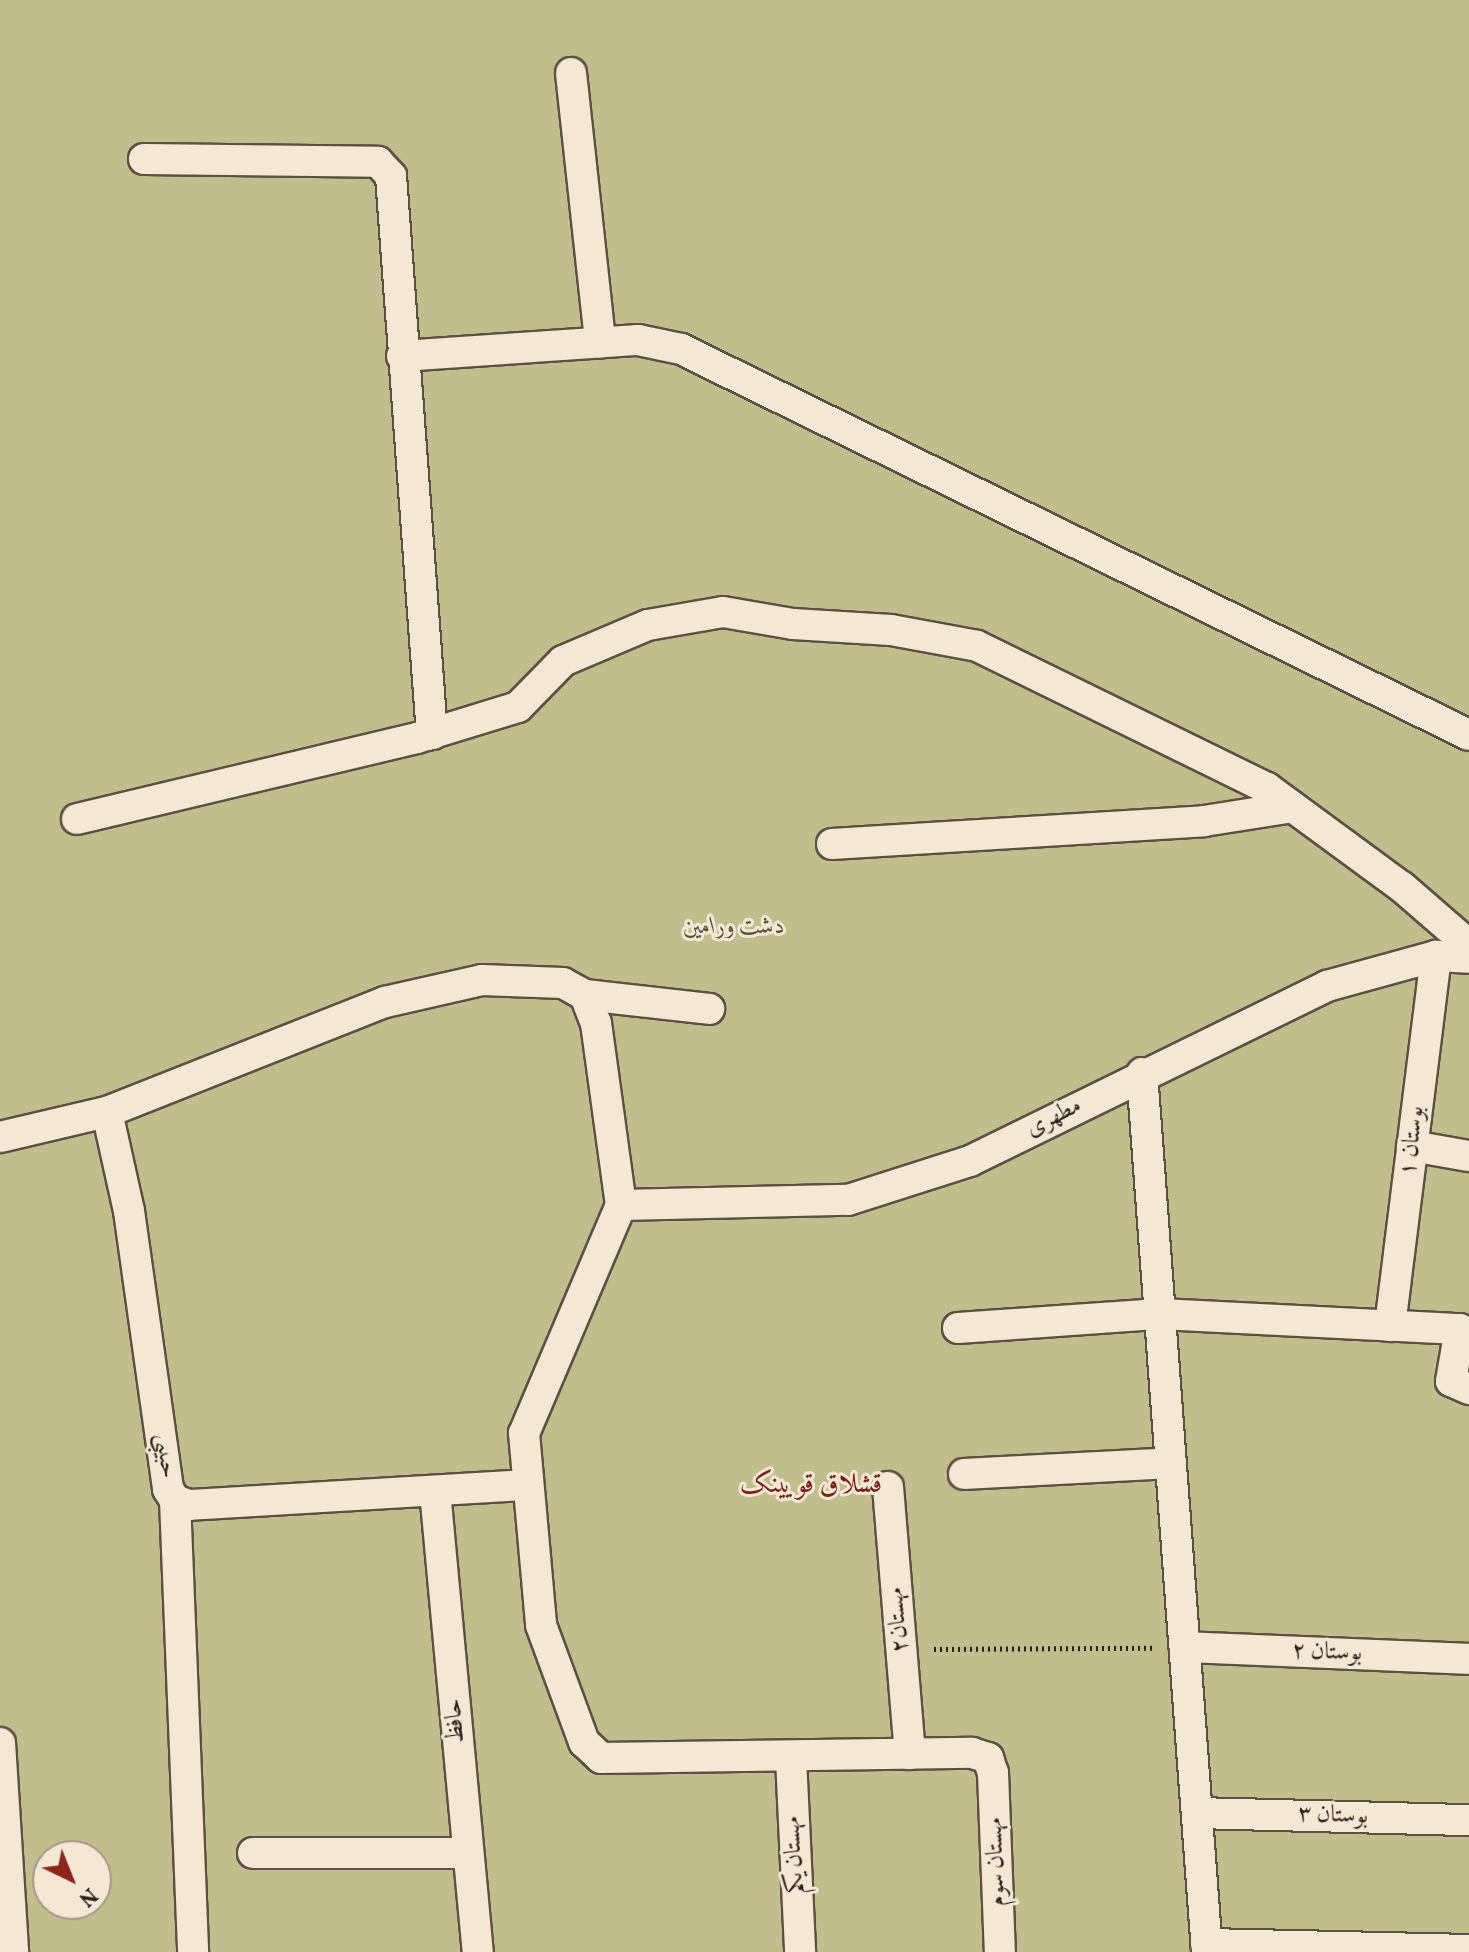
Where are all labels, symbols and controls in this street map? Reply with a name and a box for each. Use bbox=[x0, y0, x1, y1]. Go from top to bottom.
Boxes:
park label: دشت ورامین bbox=[683, 914, 785, 942]
street label: مطهری bbox=[1021, 1092, 1087, 1144]
street label: بوستان ۱ bbox=[1394, 1104, 1432, 1178]
street label: حبیبی bbox=[148, 1432, 182, 1480]
district label: قشلاق قویینک bbox=[740, 1468, 882, 1502]
street label: مهستان۲ bbox=[882, 1586, 916, 1654]
street label: بوستان ۲ bbox=[1291, 1637, 1363, 1669]
street label: حافظ bbox=[440, 1697, 472, 1745]
street label: بوستان ۳ bbox=[1297, 1800, 1369, 1832]
street label: مهستان یکم bbox=[779, 1816, 811, 1894]
street label: مهستان سوم bbox=[981, 1817, 1013, 1907]
north arrow bbox=[32, 1840, 112, 1920]
text: N bbox=[71, 1880, 104, 1913]

